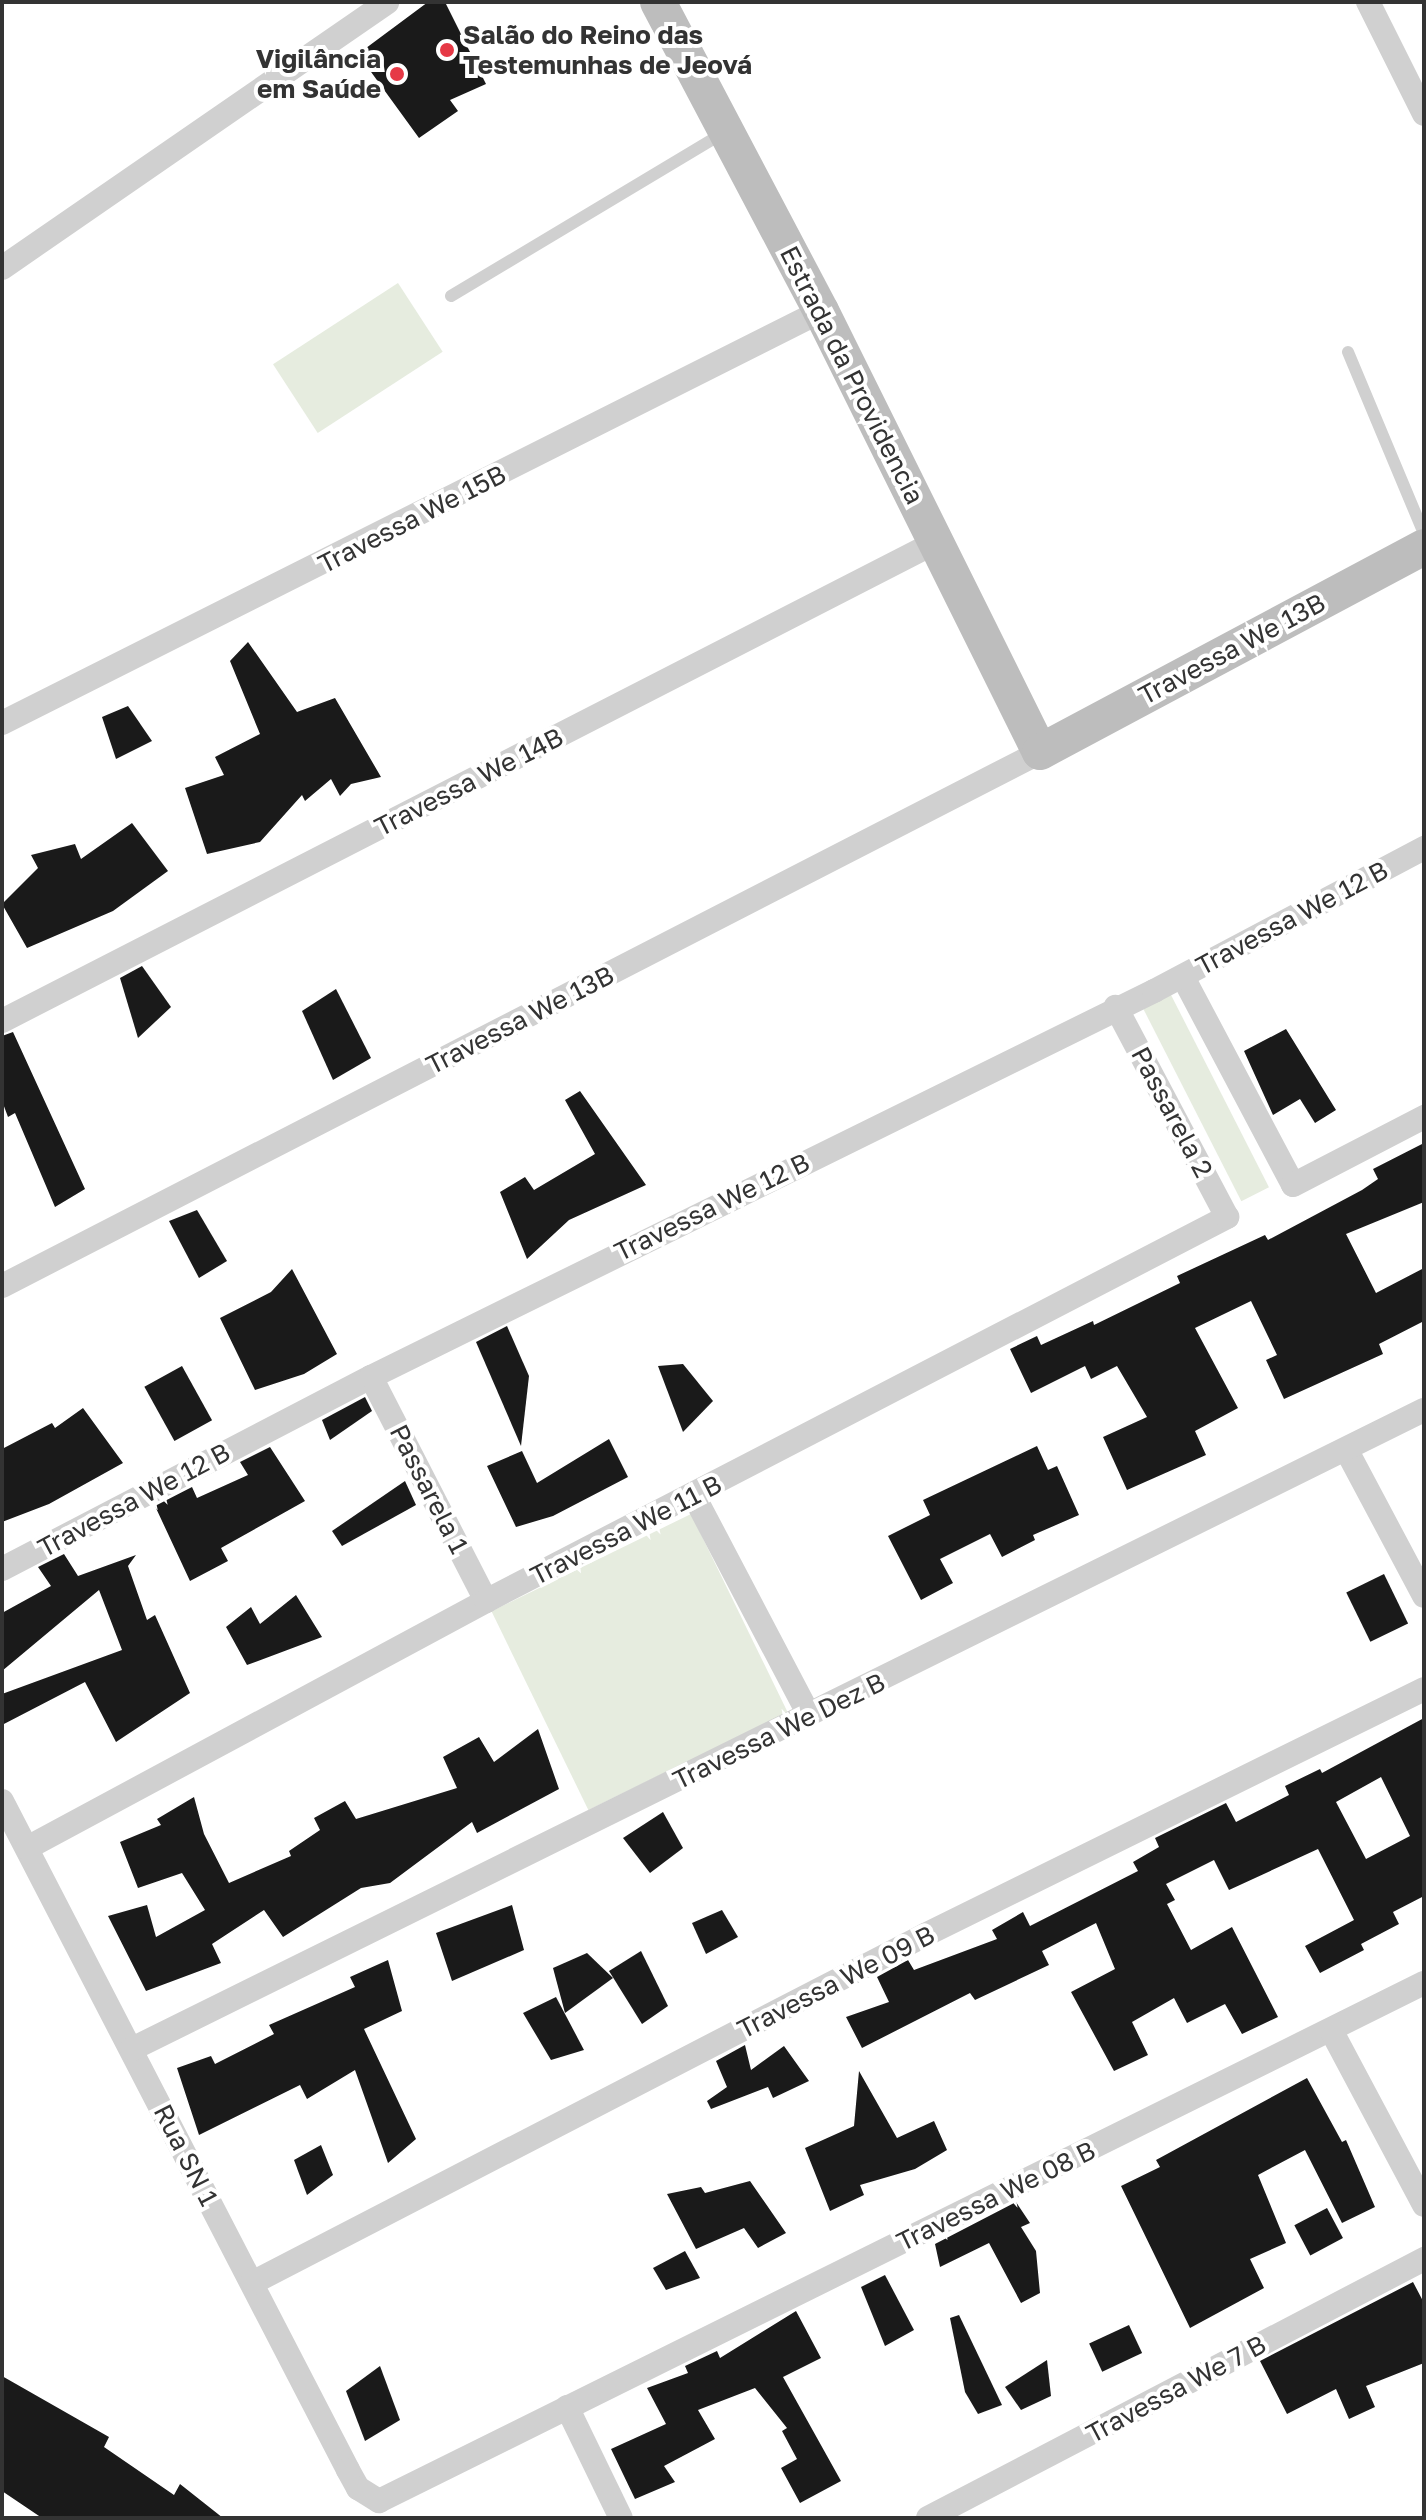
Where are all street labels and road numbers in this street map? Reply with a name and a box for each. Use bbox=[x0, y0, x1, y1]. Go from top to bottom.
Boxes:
street label: Estrada da Providencia bbox=[773, 241, 931, 509]
street label: Travessa We 15B bbox=[313, 458, 511, 580]
street label: Travessa We 13B bbox=[1134, 587, 1330, 711]
street label: Travessa We 14B bbox=[370, 721, 568, 843]
street label: Travessa We 12 B bbox=[1191, 854, 1393, 982]
street label: Travessa We 13B bbox=[421, 959, 619, 1081]
street label: Passarela 2 bbox=[1125, 1041, 1219, 1183]
street label: Travessa We 12 B bbox=[610, 1146, 814, 1268]
street label: Passarela 1 bbox=[383, 1419, 475, 1559]
street label: Travessa We 12 B bbox=[33, 1436, 235, 1564]
street label: Travessa We 11 B bbox=[525, 1468, 727, 1592]
street label: Travessa We Dez B bbox=[668, 1666, 890, 1796]
street label: Travessa We 09 B bbox=[732, 1919, 940, 2045]
street label: Rua SN 1 bbox=[147, 2099, 225, 2211]
street label: Travessa We 08 B bbox=[892, 2134, 1100, 2258]
street label: Travessa We 7 B bbox=[1081, 2329, 1271, 2449]

